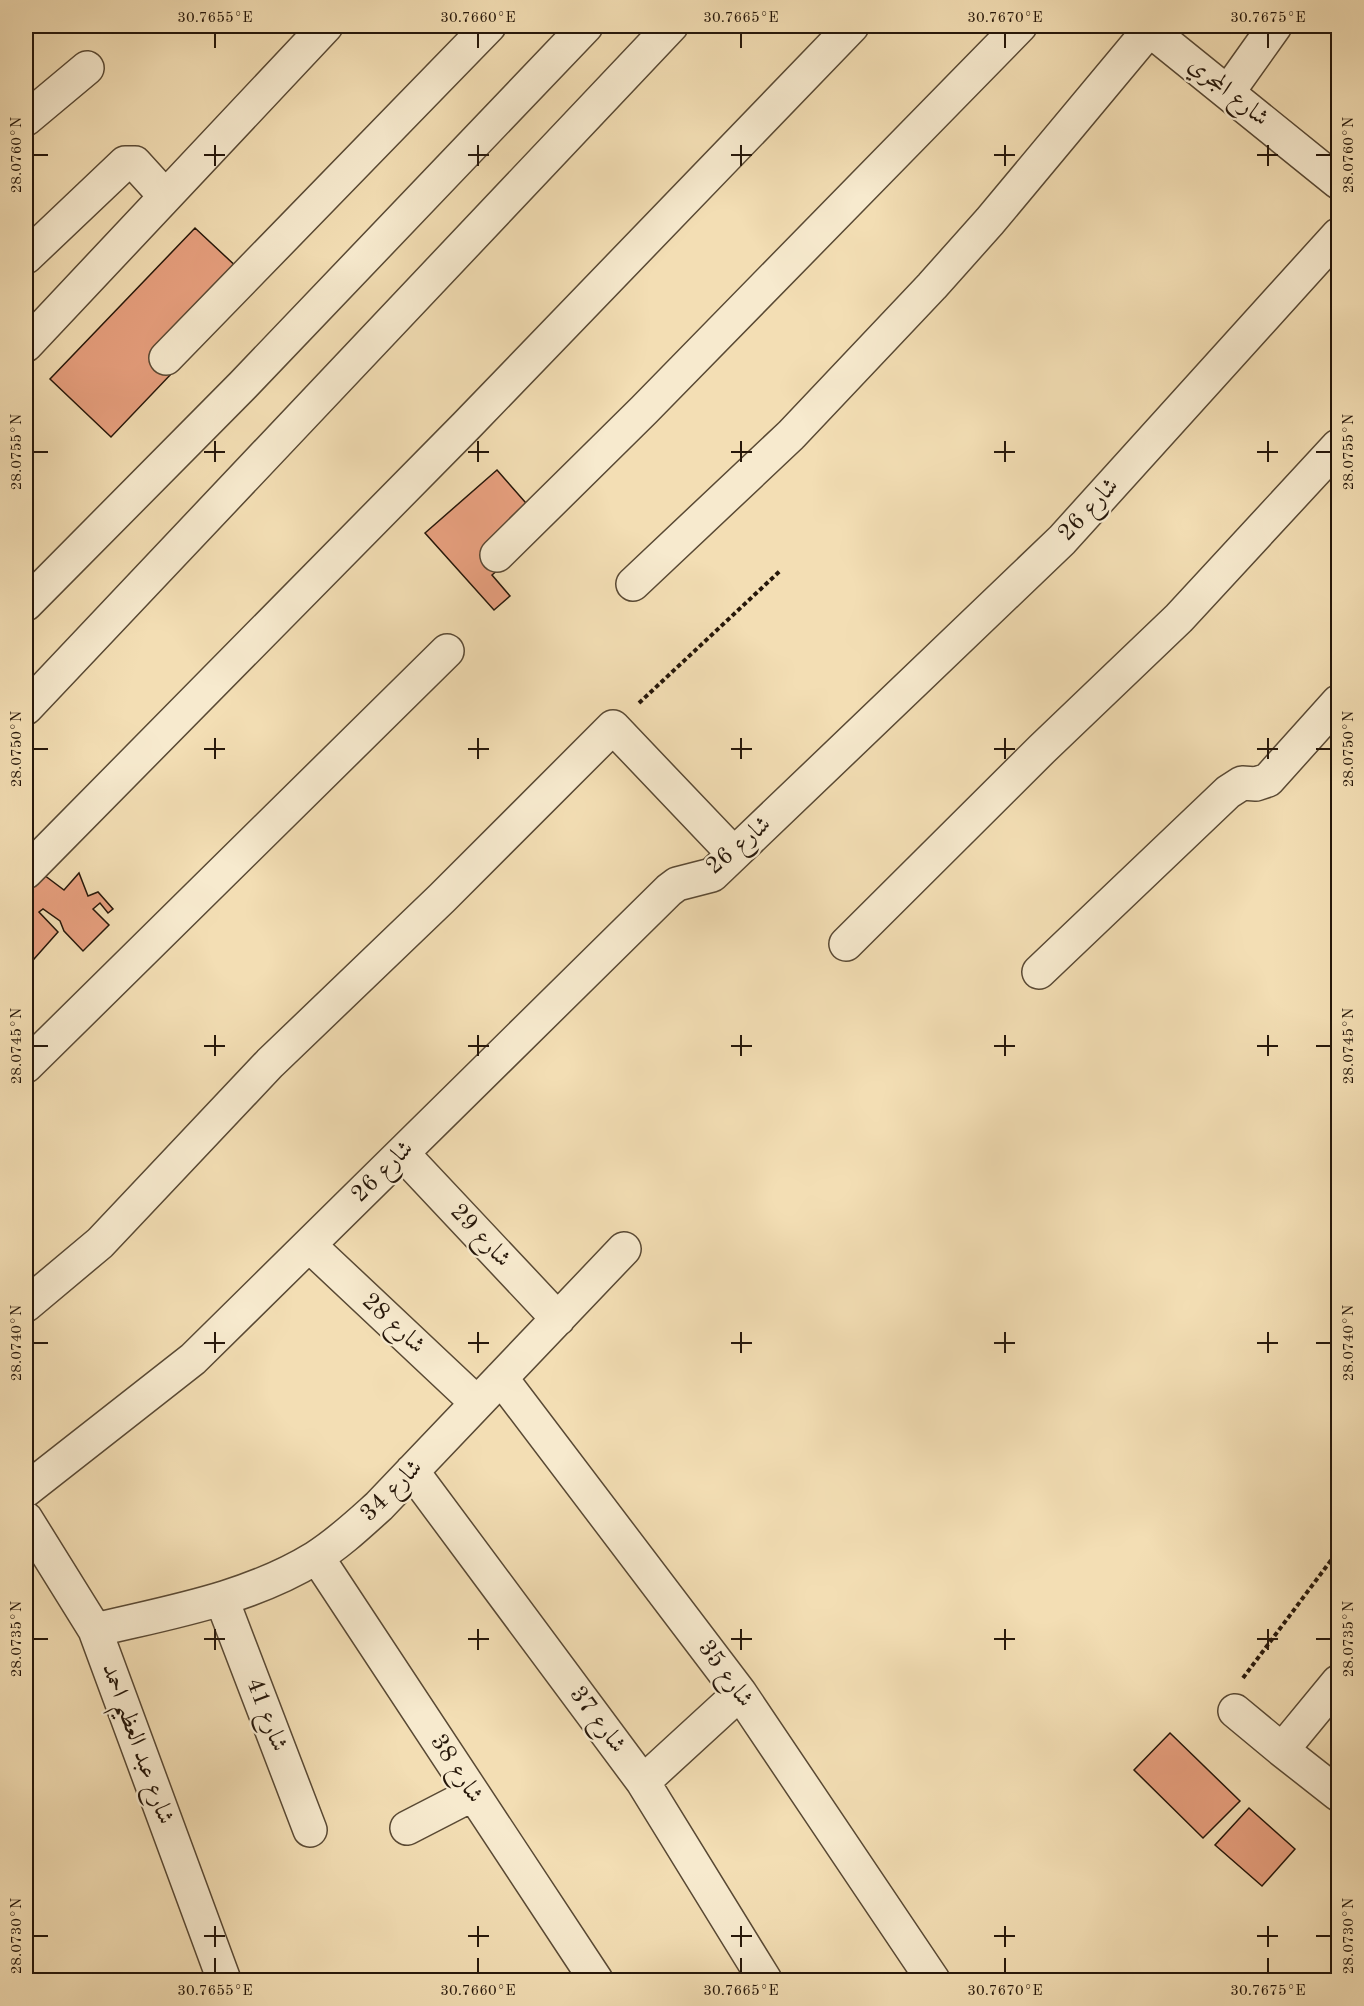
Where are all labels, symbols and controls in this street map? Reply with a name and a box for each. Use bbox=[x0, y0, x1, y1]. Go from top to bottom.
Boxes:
text: 30.7655°E bbox=[177, 11, 253, 26]
text: 30.7660°E bbox=[440, 11, 516, 26]
text: 30.7665°E bbox=[703, 11, 779, 26]
text: 30.7670°E bbox=[967, 11, 1043, 26]
text: 30.7675°E bbox=[1230, 11, 1306, 26]
street label: شارع المجري bbox=[1180, 52, 1273, 136]
text: 28.0760°N bbox=[10, 116, 25, 193]
text: 28.0760°N bbox=[1342, 116, 1357, 193]
text: 28.0755°N bbox=[10, 413, 25, 490]
text: 28.0755°N bbox=[1342, 413, 1357, 490]
street label: شارع 26 bbox=[1054, 474, 1128, 550]
text: 28.0750°N bbox=[10, 710, 25, 787]
text: 28.0750°N bbox=[1342, 710, 1357, 787]
street label: شارع 26 bbox=[702, 812, 780, 884]
text: 28.0745°N bbox=[10, 1007, 25, 1084]
text: 28.0745°N bbox=[1342, 1007, 1357, 1084]
street label: شارع 26 bbox=[348, 1137, 423, 1212]
street label: شارع 29 bbox=[441, 1200, 515, 1276]
street label: شارع 28 bbox=[353, 1289, 429, 1363]
text: 28.0740°N bbox=[10, 1304, 25, 1381]
text: 28.0740°N bbox=[1342, 1304, 1357, 1381]
street label: شارع 34 bbox=[357, 1456, 432, 1531]
text: 28.0735°N bbox=[10, 1600, 25, 1677]
text: 28.0735°N bbox=[1342, 1600, 1357, 1677]
street label: شارع 35 bbox=[688, 1636, 757, 1715]
street label: شارع عبد العظيم احمد bbox=[87, 1660, 177, 1831]
street label: شارع 41 bbox=[236, 1675, 291, 1757]
street label: شارع 37 bbox=[560, 1682, 630, 1761]
street label: شارع 38 bbox=[420, 1730, 487, 1811]
text: 28.0730°N bbox=[10, 1897, 25, 1974]
text: 28.0730°N bbox=[1342, 1897, 1357, 1974]
text: 30.7655°E bbox=[177, 1984, 253, 1999]
text: 30.7660°E bbox=[440, 1984, 516, 1999]
text: 30.7665°E bbox=[703, 1984, 779, 1999]
text: 30.7670°E bbox=[967, 1984, 1043, 1999]
text: 30.7675°E bbox=[1230, 1984, 1306, 1999]

